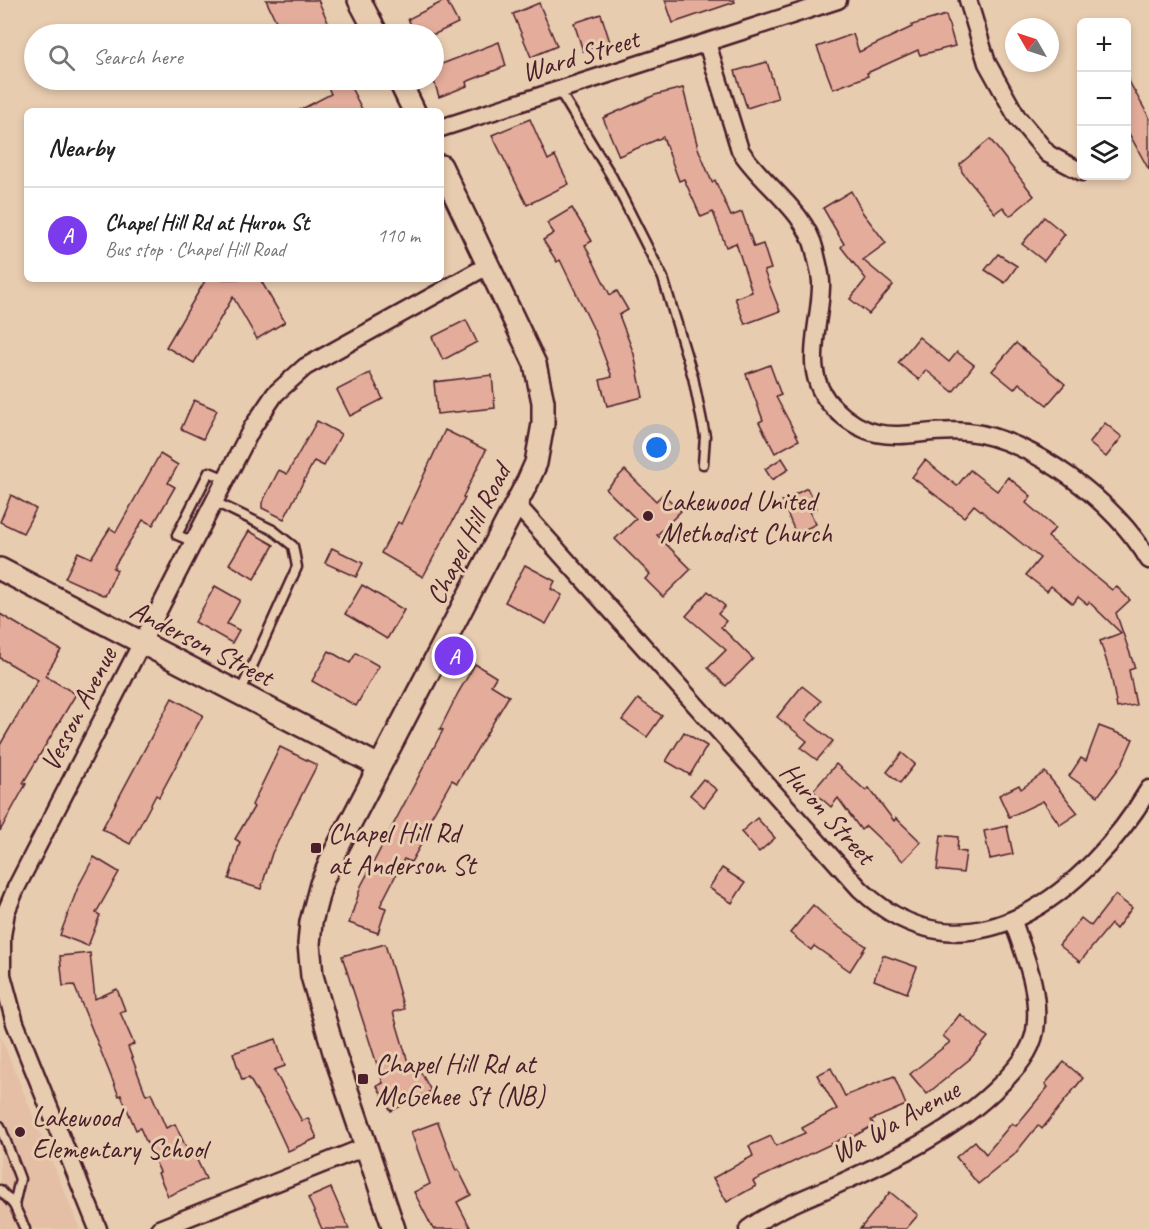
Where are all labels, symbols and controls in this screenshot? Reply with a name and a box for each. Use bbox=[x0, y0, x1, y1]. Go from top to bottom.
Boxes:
north arrow bbox=[1005, 18, 1059, 72]
map controls bbox=[1077, 18, 1131, 180]
button: + bbox=[1077, 18, 1131, 72]
street label: Ward Street bbox=[517, 20, 645, 89]
search box bbox=[24, 24, 444, 90]
icon: search bbox=[45, 41, 78, 74]
text: Search here bbox=[93, 43, 183, 71]
button: − bbox=[1077, 72, 1131, 126]
button: layers bbox=[1077, 126, 1131, 180]
text: Nearby bbox=[48, 131, 113, 164]
text: Chapel Hill Rd at Huron St bbox=[105, 209, 309, 237]
text: A bbox=[62, 223, 73, 248]
text: 110 m bbox=[377, 223, 420, 248]
text: Bus stop · Chapel Hill Road bbox=[105, 237, 285, 262]
your location bbox=[642, 433, 671, 462]
street label: Chapel Hill Road bbox=[418, 454, 520, 610]
place label: Lakewood United Methodist Church bbox=[660, 483, 832, 550]
marker: Lakewood United Methodist Church bbox=[641, 509, 655, 523]
street label: Anderson Street bbox=[125, 592, 282, 695]
pin: A bbox=[434, 634, 474, 678]
street label: Vesson Avenue bbox=[32, 639, 125, 777]
street label: Huron Street bbox=[773, 755, 885, 874]
place label: Chapel Hill Rd at Anderson St bbox=[328, 815, 478, 882]
marker: Chapel Hill Rd at Anderson St bbox=[309, 841, 323, 855]
place label: Chapel Hill Rd at McGehee St (NB) bbox=[375, 1046, 546, 1113]
street label: Wa Wa Avenue bbox=[825, 1070, 967, 1171]
marker: Chapel Hill Rd at McGehee St (NB) bbox=[356, 1072, 370, 1086]
place label: Lakewood Elementary School bbox=[32, 1099, 212, 1166]
marker: Lakewood Elementary School bbox=[13, 1125, 27, 1139]

